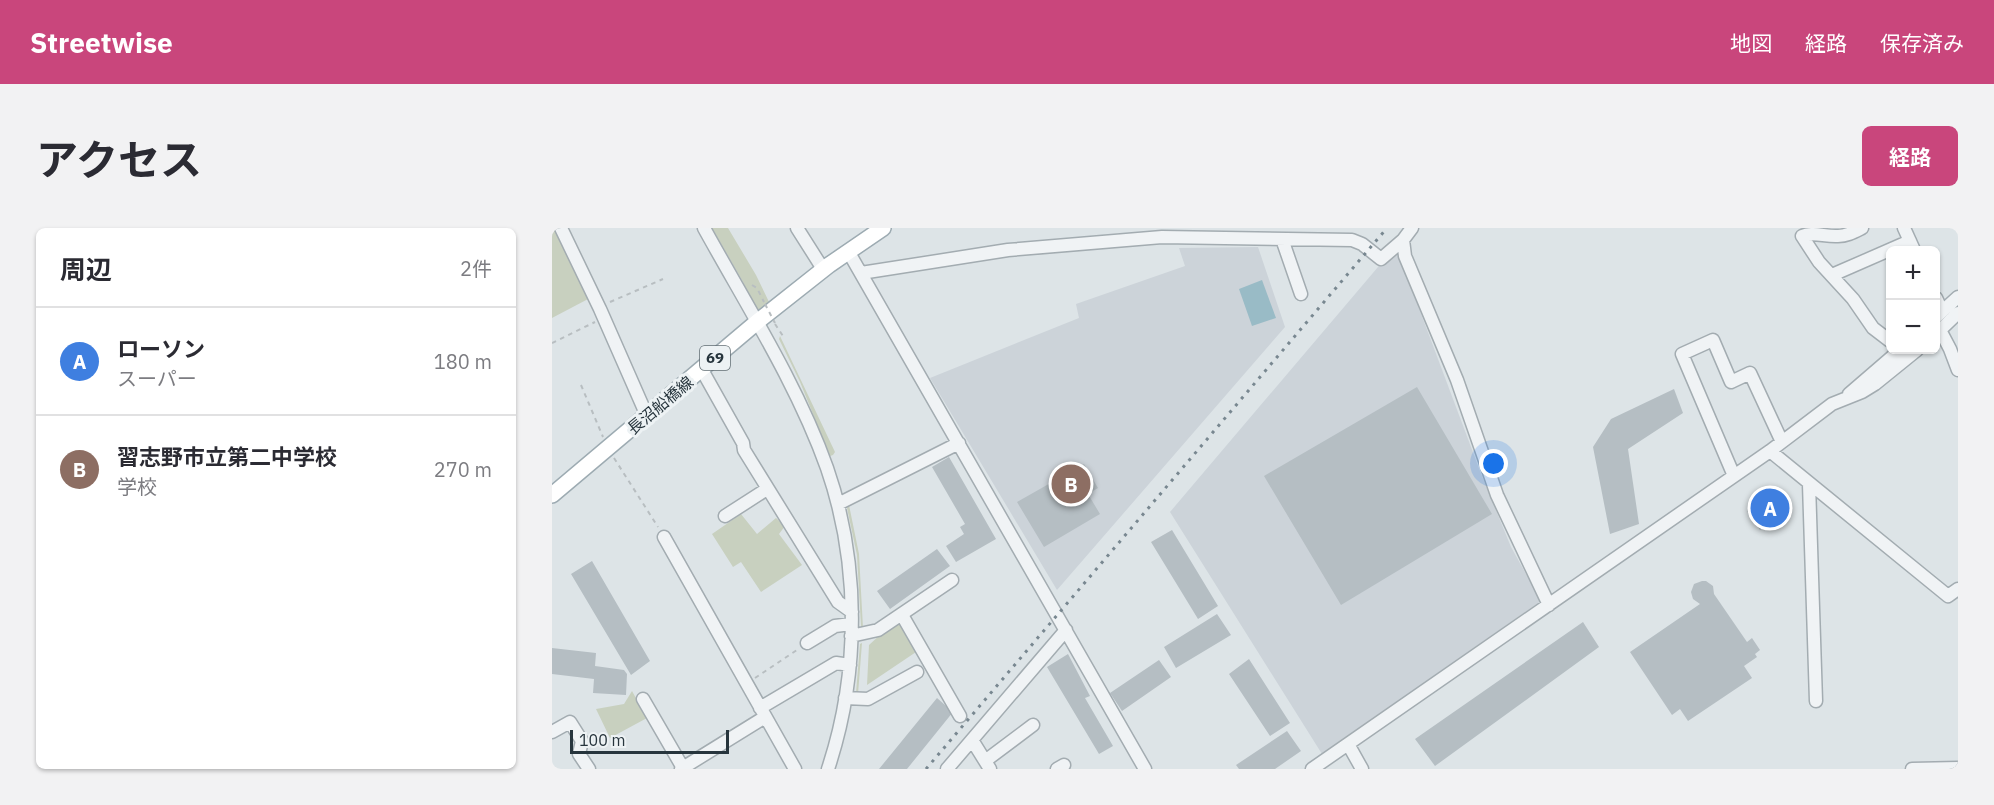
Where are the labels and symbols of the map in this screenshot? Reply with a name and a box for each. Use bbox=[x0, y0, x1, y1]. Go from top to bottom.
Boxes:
road number: 69 bbox=[700, 346, 730, 370]
street label: 長沼船橋線 bbox=[623, 372, 697, 438]
your location bbox=[1479, 449, 1508, 478]
pin: B bbox=[1052, 462, 1090, 506]
pin: A bbox=[1750, 486, 1790, 530]
scale bar bbox=[570, 727, 729, 754]

